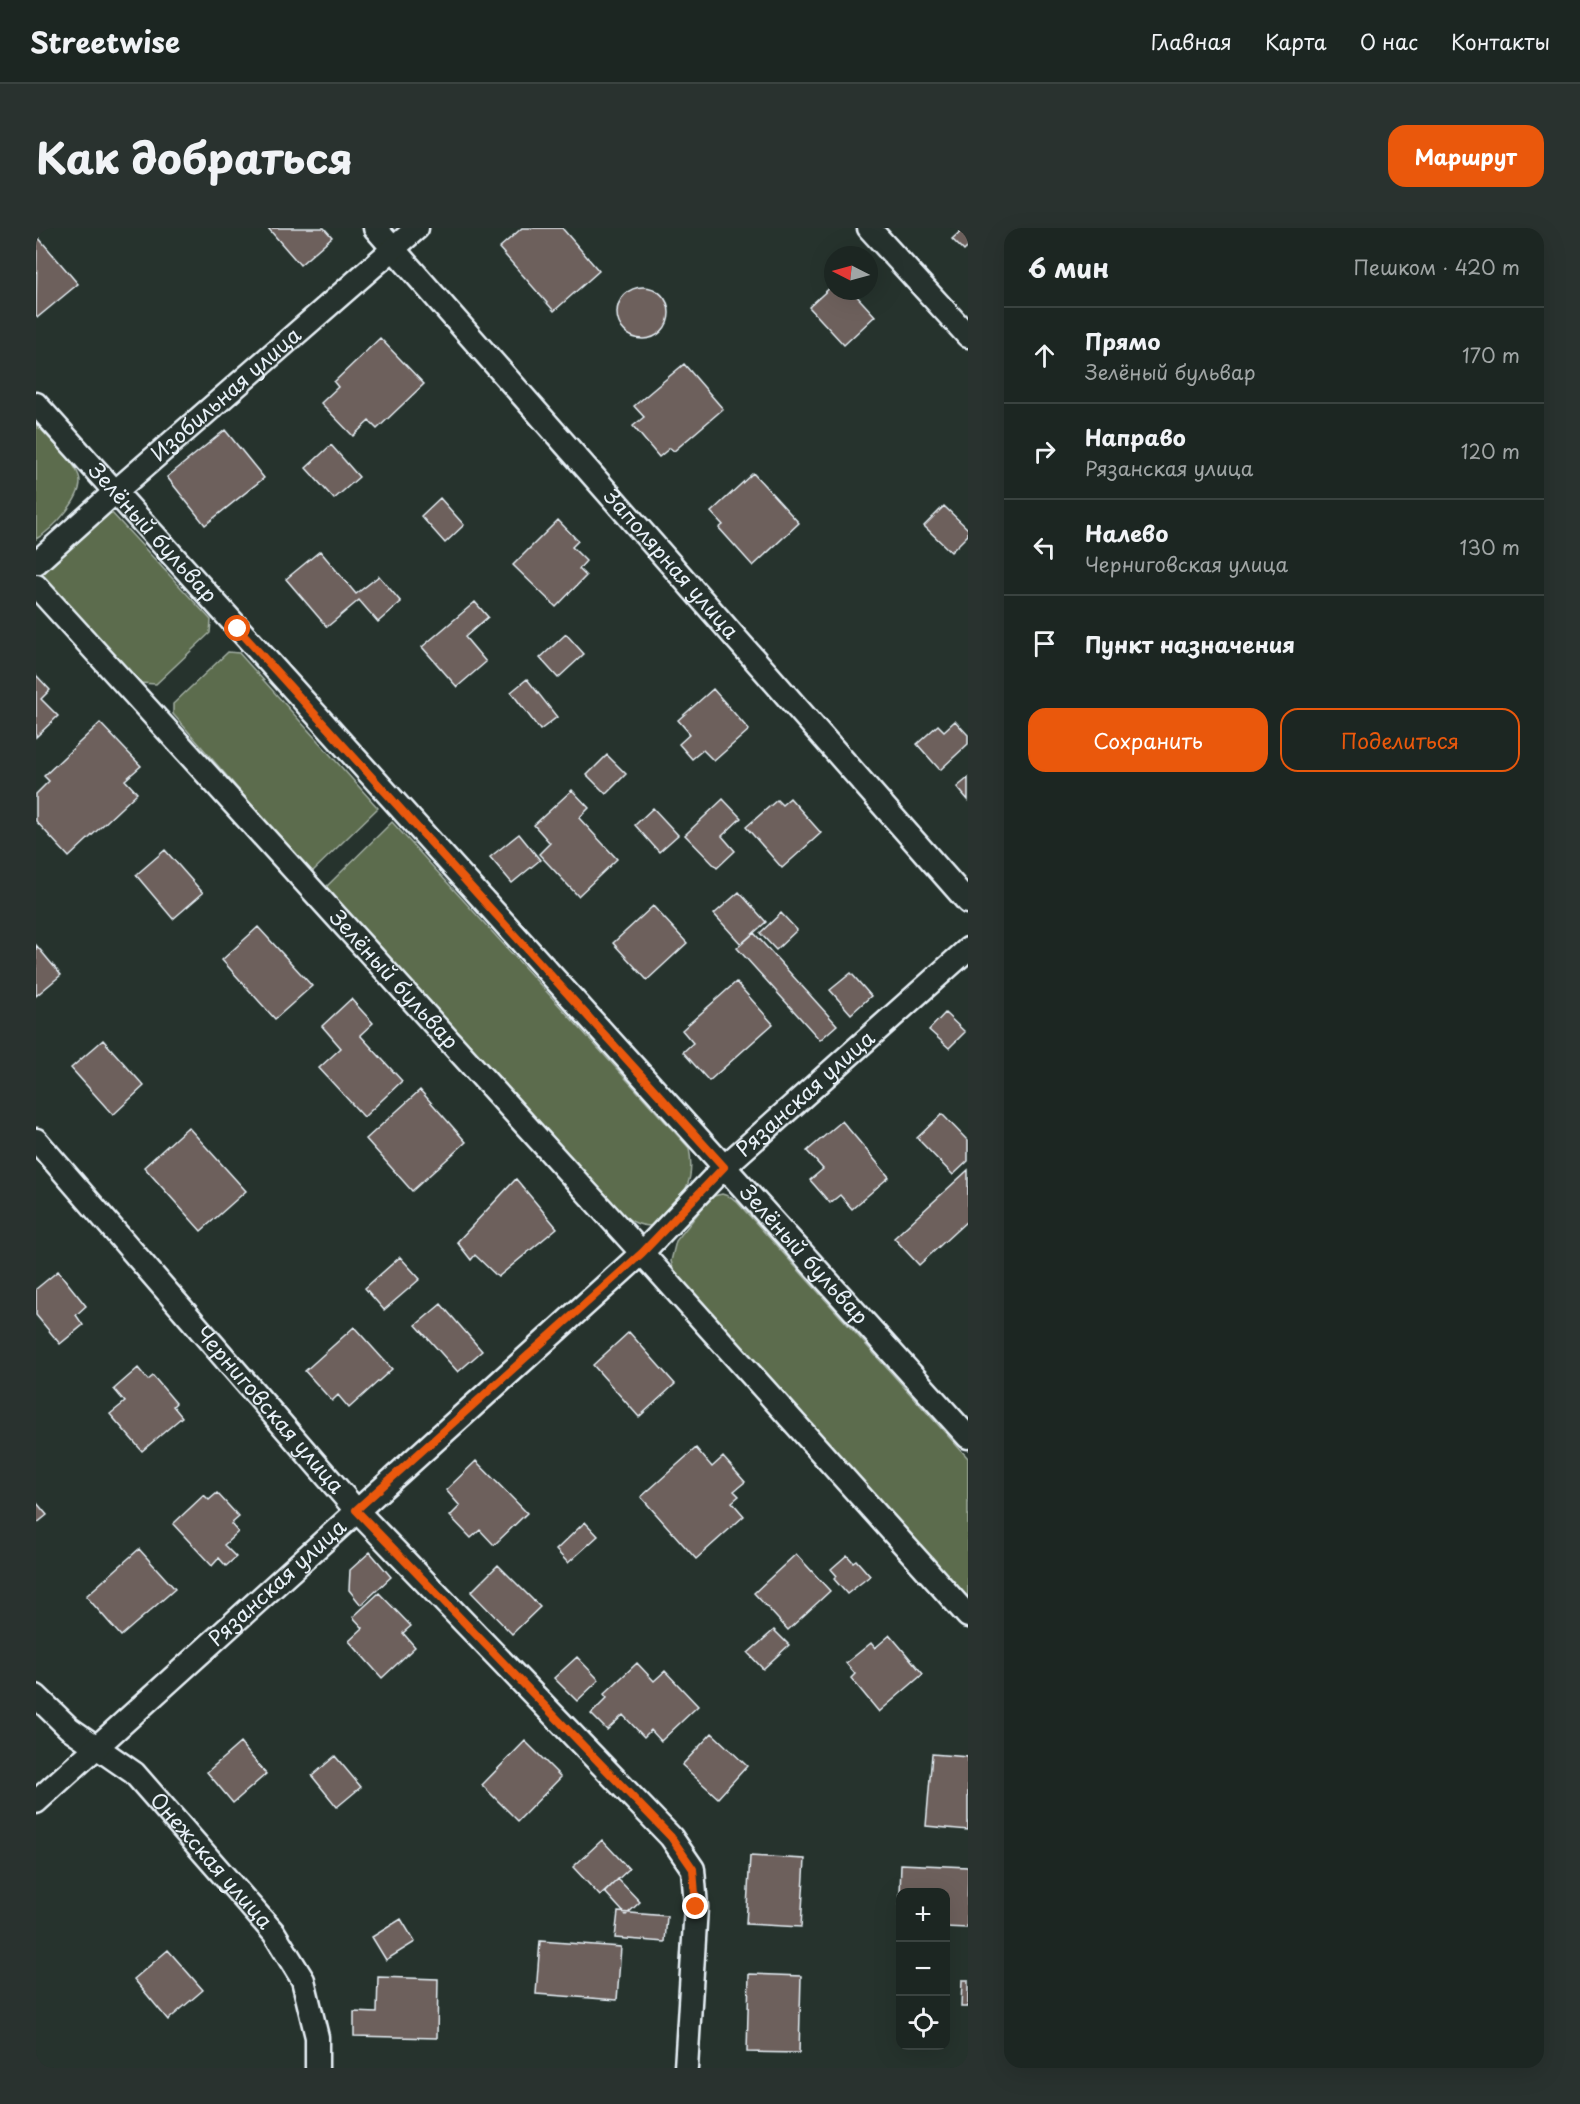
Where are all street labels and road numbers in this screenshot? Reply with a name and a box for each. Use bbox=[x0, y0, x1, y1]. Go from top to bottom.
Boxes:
street label: Изобильная улица bbox=[143, 318, 308, 468]
street label: Зелёный бульвар bbox=[82, 455, 226, 609]
street label: Заполярная улица bbox=[597, 481, 748, 646]
street label: Зелёный бульвар bbox=[323, 901, 467, 1055]
street label: Рязанская улица bbox=[728, 1021, 882, 1163]
street label: Зелёный бульвар bbox=[733, 1176, 877, 1331]
street label: Черниговская улица bbox=[189, 1317, 353, 1501]
street label: Рязанская улица bbox=[200, 1510, 353, 1653]
street label: Онежская улица bbox=[143, 1784, 282, 1936]

